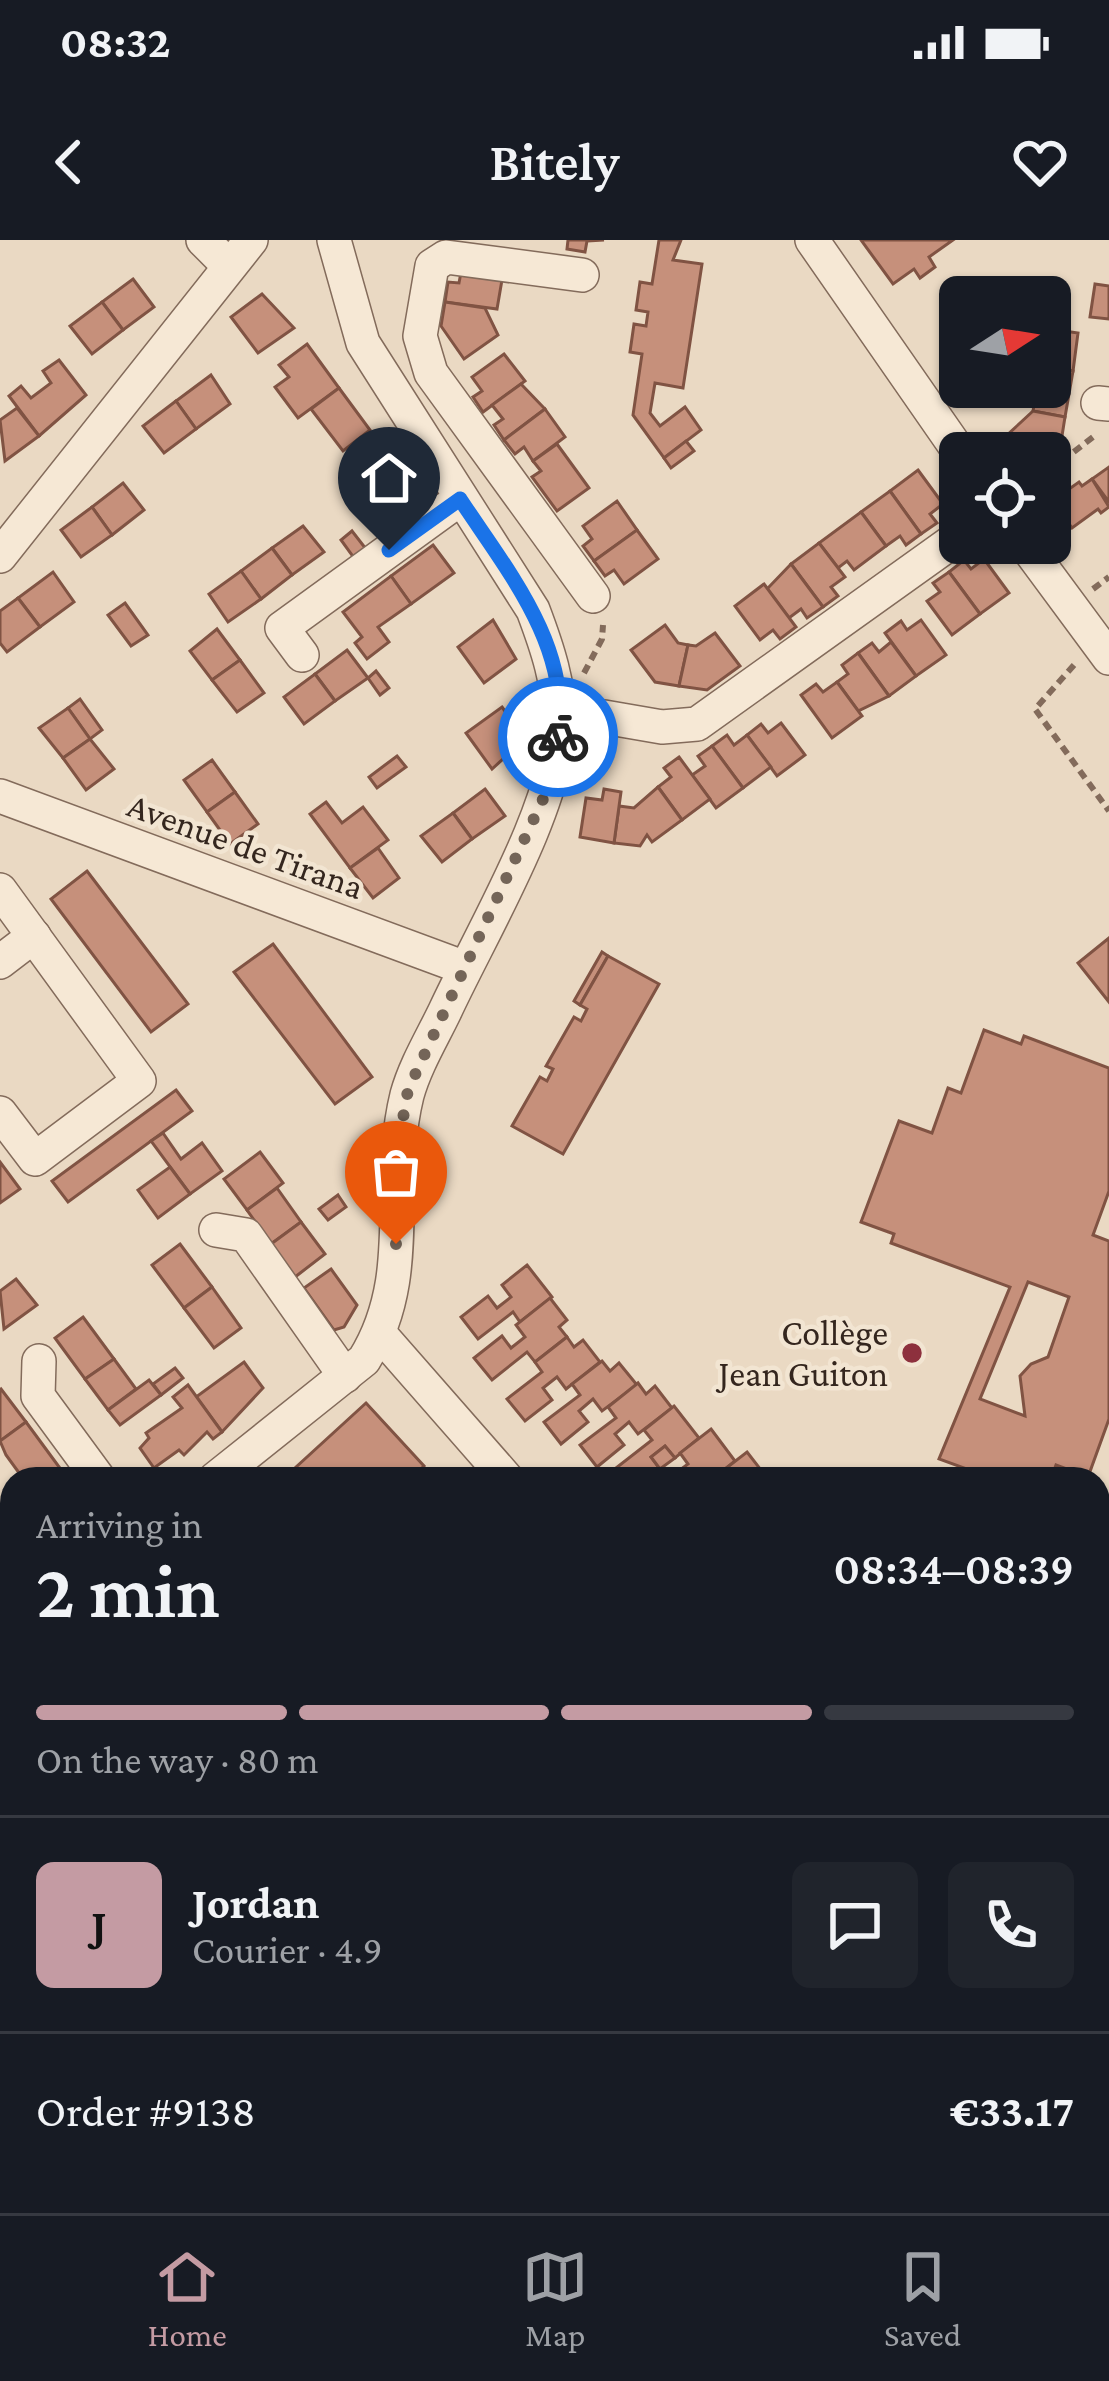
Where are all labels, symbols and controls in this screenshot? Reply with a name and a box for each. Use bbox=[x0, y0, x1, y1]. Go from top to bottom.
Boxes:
text: 08:32 bbox=[60, 17, 171, 67]
icon: back bbox=[36, 129, 102, 195]
icon: heart bbox=[1007, 129, 1073, 195]
text: Bitely bbox=[490, 132, 619, 192]
north arrow bbox=[939, 276, 1071, 408]
map controls bbox=[939, 276, 1071, 564]
pin bbox=[338, 427, 440, 550]
button: locate bbox=[939, 432, 1071, 564]
icon: home bbox=[356, 445, 422, 511]
courier bbox=[498, 677, 618, 797]
icon: bike bbox=[525, 704, 591, 770]
street label: Avenue de Tirana bbox=[122, 785, 369, 907]
pin bbox=[345, 1121, 447, 1244]
icon: bag bbox=[363, 1139, 429, 1205]
place label: Collège Jean Guiton bbox=[716, 1313, 888, 1394]
marker: Collège Jean Guiton bbox=[899, 1340, 925, 1366]
text: Arriving in bbox=[36, 1503, 203, 1546]
text: 08:34–08:39 bbox=[834, 1544, 1074, 1594]
text: 2 min bbox=[36, 1547, 220, 1634]
text: On the way · 80 m bbox=[36, 1738, 319, 1781]
button: chat bbox=[792, 1862, 918, 1988]
button: phone bbox=[948, 1862, 1074, 1988]
text: Jordan bbox=[192, 1878, 319, 1928]
text: J bbox=[91, 1900, 107, 1950]
text: Courier · 4.9 bbox=[192, 1928, 383, 1971]
text: Order #9138 bbox=[36, 2086, 256, 2136]
text: €33.17 bbox=[950, 2086, 1074, 2136]
tab: Home bbox=[148, 2244, 227, 2353]
tab: Map bbox=[522, 2244, 588, 2353]
tab: Saved bbox=[884, 2244, 961, 2353]

